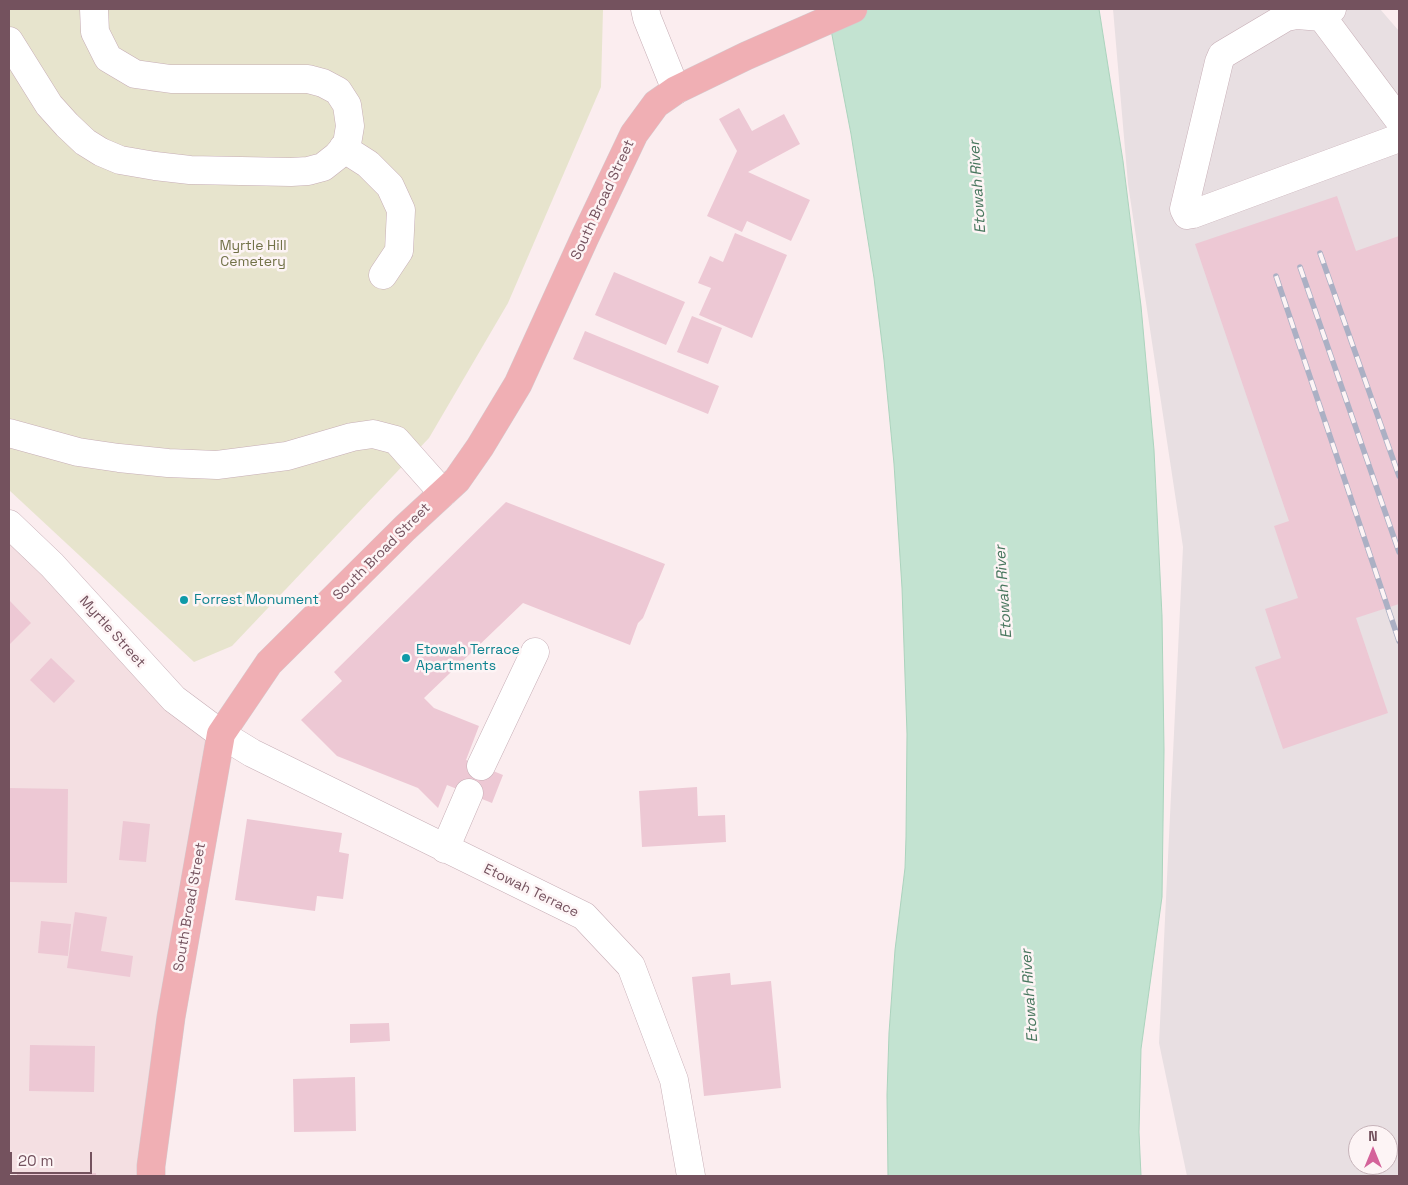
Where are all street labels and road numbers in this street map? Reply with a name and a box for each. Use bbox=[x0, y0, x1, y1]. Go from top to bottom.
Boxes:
street label: South Broad Street bbox=[568, 137, 638, 263]
street label: South Broad Street bbox=[330, 500, 434, 604]
street label: Myrtle Street bbox=[75, 593, 149, 671]
street label: South Broad Street bbox=[170, 841, 210, 973]
street label: Etowah Terrace bbox=[481, 861, 581, 921]

